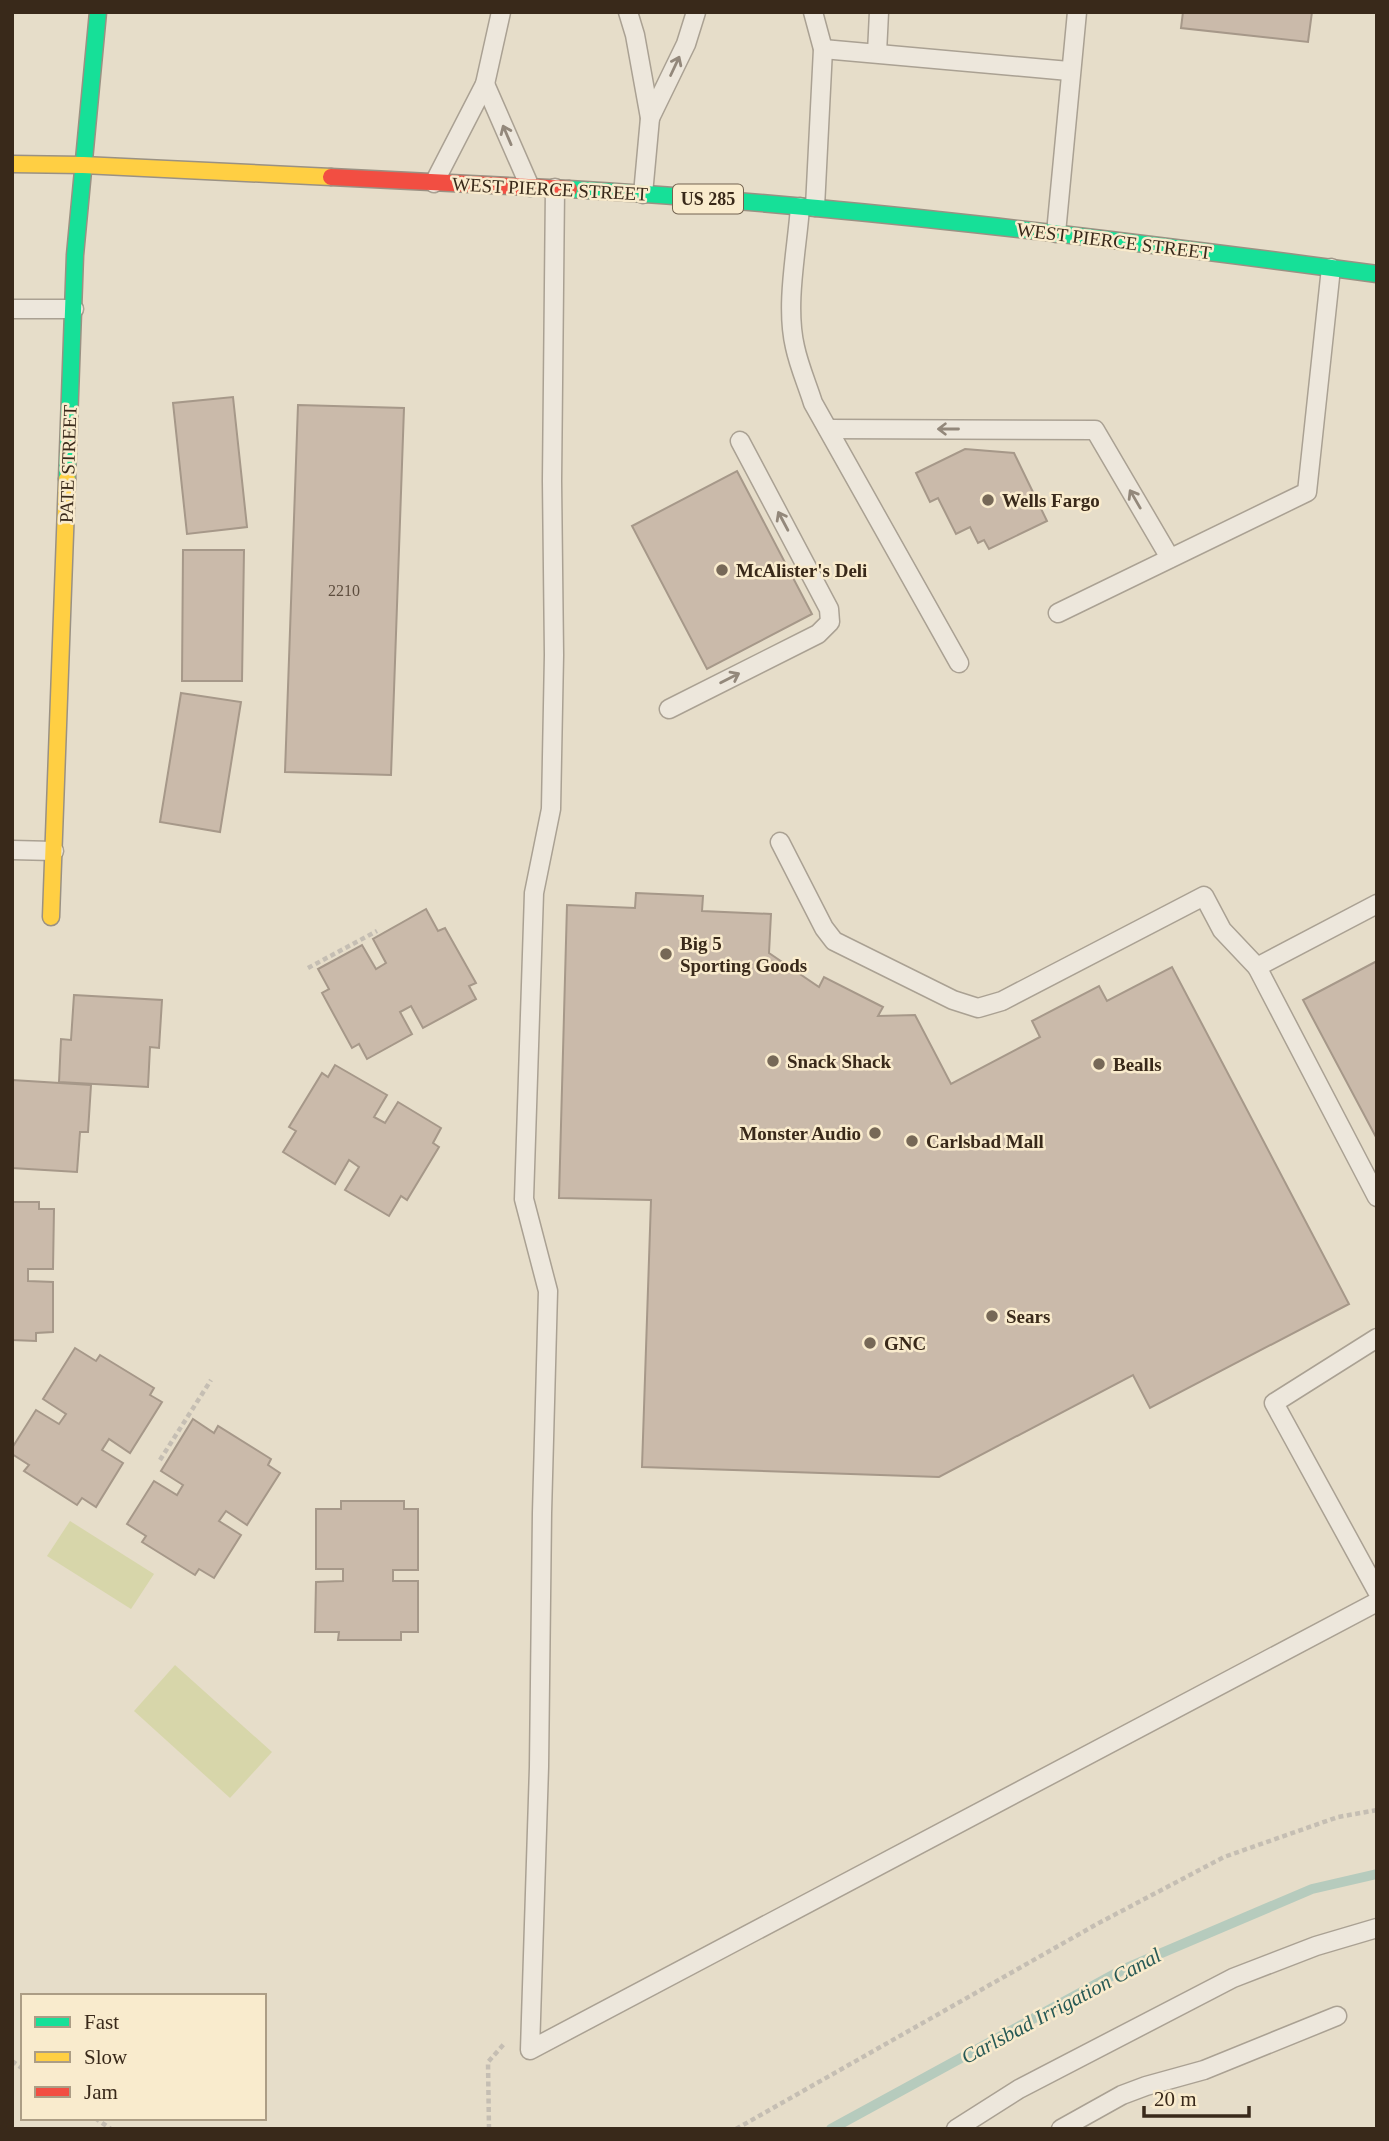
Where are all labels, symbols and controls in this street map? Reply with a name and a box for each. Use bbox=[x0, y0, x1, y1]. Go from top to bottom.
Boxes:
one-way arrow bbox=[669, 56, 682, 77]
one-way arrow bbox=[500, 125, 513, 146]
street label: WEST PIERCE STREET bbox=[452, 173, 649, 205]
road number: US 285 bbox=[673, 184, 743, 214]
street label: WEST PIERCE STREET bbox=[1015, 219, 1213, 263]
street label: PATE STREET bbox=[55, 404, 81, 523]
one-way arrow bbox=[937, 422, 960, 436]
place label: Wells Fargo bbox=[1002, 490, 1100, 511]
one-way arrow bbox=[1128, 490, 1142, 510]
marker: Wells Fargo bbox=[980, 492, 996, 508]
one-way arrow bbox=[776, 512, 790, 532]
place label: McAlister's Deli bbox=[736, 560, 867, 581]
marker: McAlister's Deli bbox=[714, 562, 730, 578]
house number: 2210 bbox=[328, 582, 360, 599]
one-way arrow bbox=[719, 671, 740, 685]
place label: Big 5 Sporting Goods bbox=[680, 933, 807, 976]
marker: Big 5 Sporting Goods bbox=[658, 946, 674, 962]
place label: Snack Shack bbox=[787, 1051, 891, 1072]
marker: Snack Shack bbox=[765, 1053, 781, 1069]
place label: Bealls bbox=[1113, 1054, 1162, 1075]
marker: Bealls bbox=[1091, 1056, 1107, 1072]
place label: Monster Audio bbox=[739, 1123, 861, 1144]
marker: Monster Audio bbox=[867, 1125, 883, 1141]
place label: Carlsbad Mall bbox=[926, 1131, 1044, 1152]
marker: Carlsbad Mall bbox=[904, 1133, 920, 1149]
place label: Sears bbox=[1006, 1306, 1050, 1327]
marker: Sears bbox=[984, 1308, 1000, 1324]
place label: GNC bbox=[884, 1333, 926, 1354]
marker: GNC bbox=[862, 1335, 878, 1351]
water label: Carlsbad Irrigation Canal bbox=[957, 1943, 1165, 2069]
legend bbox=[21, 1994, 266, 2120]
text: Fast bbox=[84, 2010, 119, 2034]
text: Slow bbox=[84, 2045, 128, 2069]
scale bar bbox=[1144, 2074, 1249, 2118]
text: Jam bbox=[84, 2080, 118, 2104]
text: 20 m bbox=[1154, 2087, 1197, 2111]

